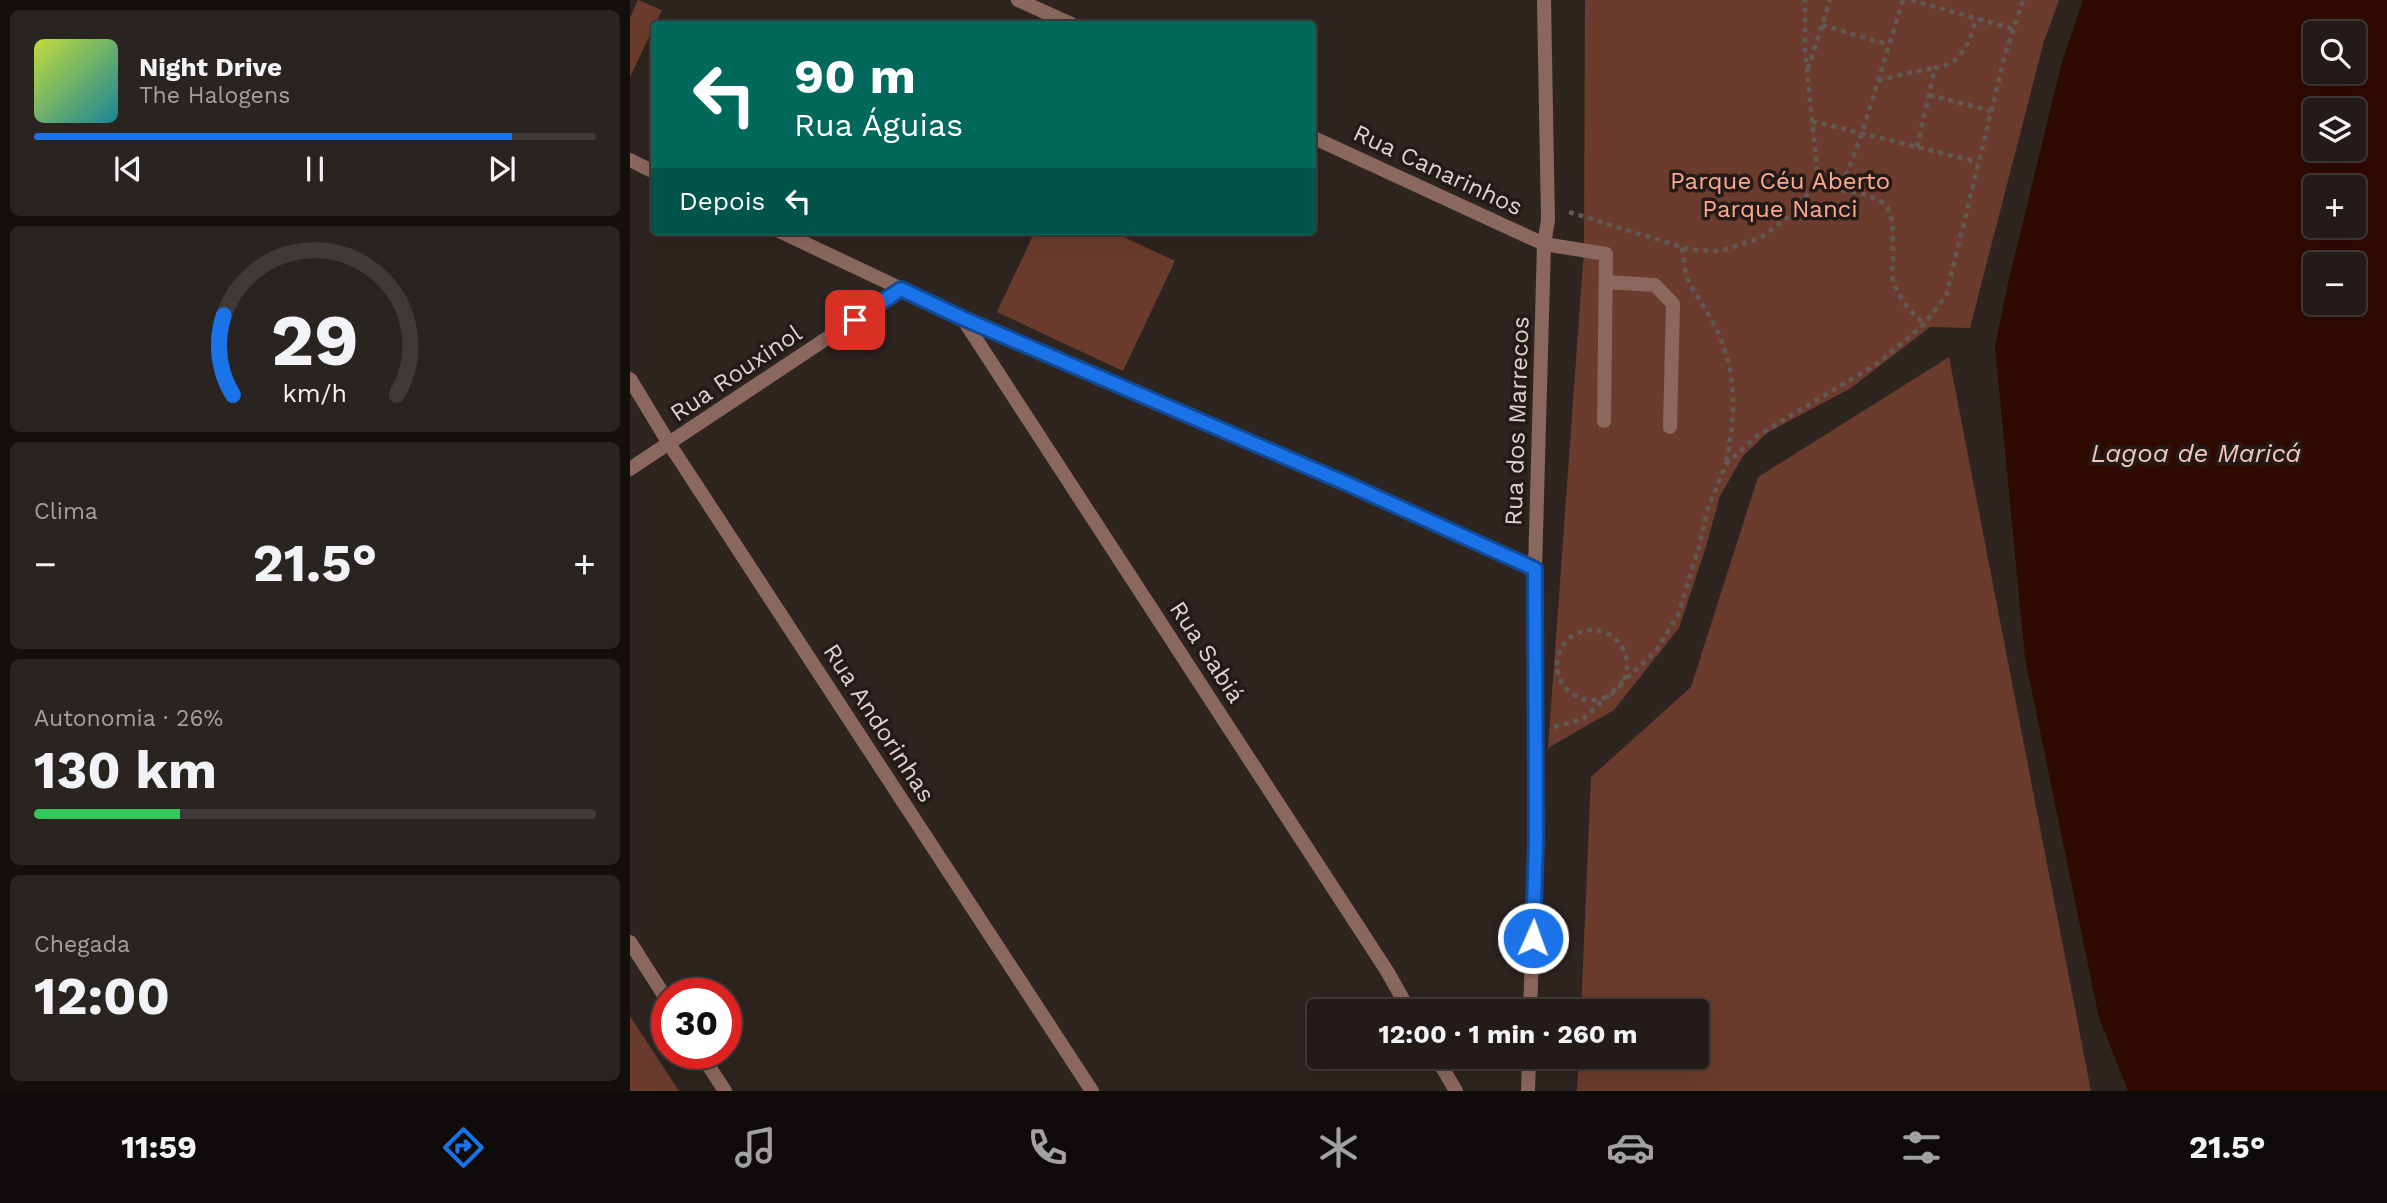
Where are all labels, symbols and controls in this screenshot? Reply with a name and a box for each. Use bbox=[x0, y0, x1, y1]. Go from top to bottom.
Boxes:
map controls bbox=[2303, 21, 2366, 315]
button: search bbox=[2303, 21, 2366, 84]
text: 90 m bbox=[794, 47, 916, 105]
icon: left bbox=[679, 49, 770, 140]
text: Night Drive bbox=[139, 52, 282, 82]
text: The Halogens bbox=[139, 82, 290, 109]
button: layers bbox=[2303, 98, 2366, 161]
text: Rua Águias bbox=[794, 106, 963, 144]
street label: Rua Canarinhos bbox=[1349, 119, 1527, 221]
icon: previous bbox=[109, 150, 147, 188]
icon: pause bbox=[296, 150, 334, 188]
icon: next bbox=[483, 150, 521, 188]
park label: Parque Céu Aberto Parque Nanci bbox=[1670, 167, 1890, 223]
button: + bbox=[2303, 175, 2366, 238]
icon: left bbox=[779, 182, 817, 220]
text: Depois bbox=[679, 186, 765, 216]
button: − bbox=[2303, 252, 2366, 315]
pin bbox=[825, 290, 885, 350]
text: 29 bbox=[271, 298, 359, 384]
icon: arrive bbox=[836, 301, 874, 339]
street label: Rua dos Marrecos bbox=[1499, 316, 1535, 526]
street label: Rua Rouxinol bbox=[665, 318, 807, 427]
text: km/h bbox=[283, 379, 347, 408]
water label: Lagoa de Maricá bbox=[2091, 438, 2301, 468]
text: Clima bbox=[34, 498, 98, 525]
text: 21.5° bbox=[253, 533, 377, 594]
text: − bbox=[34, 542, 57, 586]
text: + bbox=[573, 542, 596, 586]
street label: Rua Sabiá bbox=[1164, 596, 1250, 708]
street label: Rua Andorinhas bbox=[817, 639, 941, 807]
text: Autonomia · 26% bbox=[34, 705, 223, 732]
text: 130 km bbox=[34, 740, 217, 801]
position arrow bbox=[1496, 901, 1570, 975]
text: Chegada bbox=[34, 931, 130, 958]
text: 12:00 bbox=[34, 966, 170, 1027]
speed limit sign: 30 bbox=[651, 978, 742, 1069]
text: 12:00 · 1 min · 260 m bbox=[1379, 1019, 1637, 1049]
icon: directions bbox=[439, 1123, 488, 1172]
icon: music bbox=[731, 1123, 780, 1172]
icon: phone bbox=[1023, 1123, 1072, 1172]
icon: climate bbox=[1314, 1123, 1363, 1172]
icon: car bbox=[1606, 1123, 1655, 1172]
icon: filters bbox=[1897, 1123, 1946, 1172]
text: 11:59 bbox=[121, 1128, 197, 1166]
text: 21.5° bbox=[2189, 1128, 2266, 1166]

